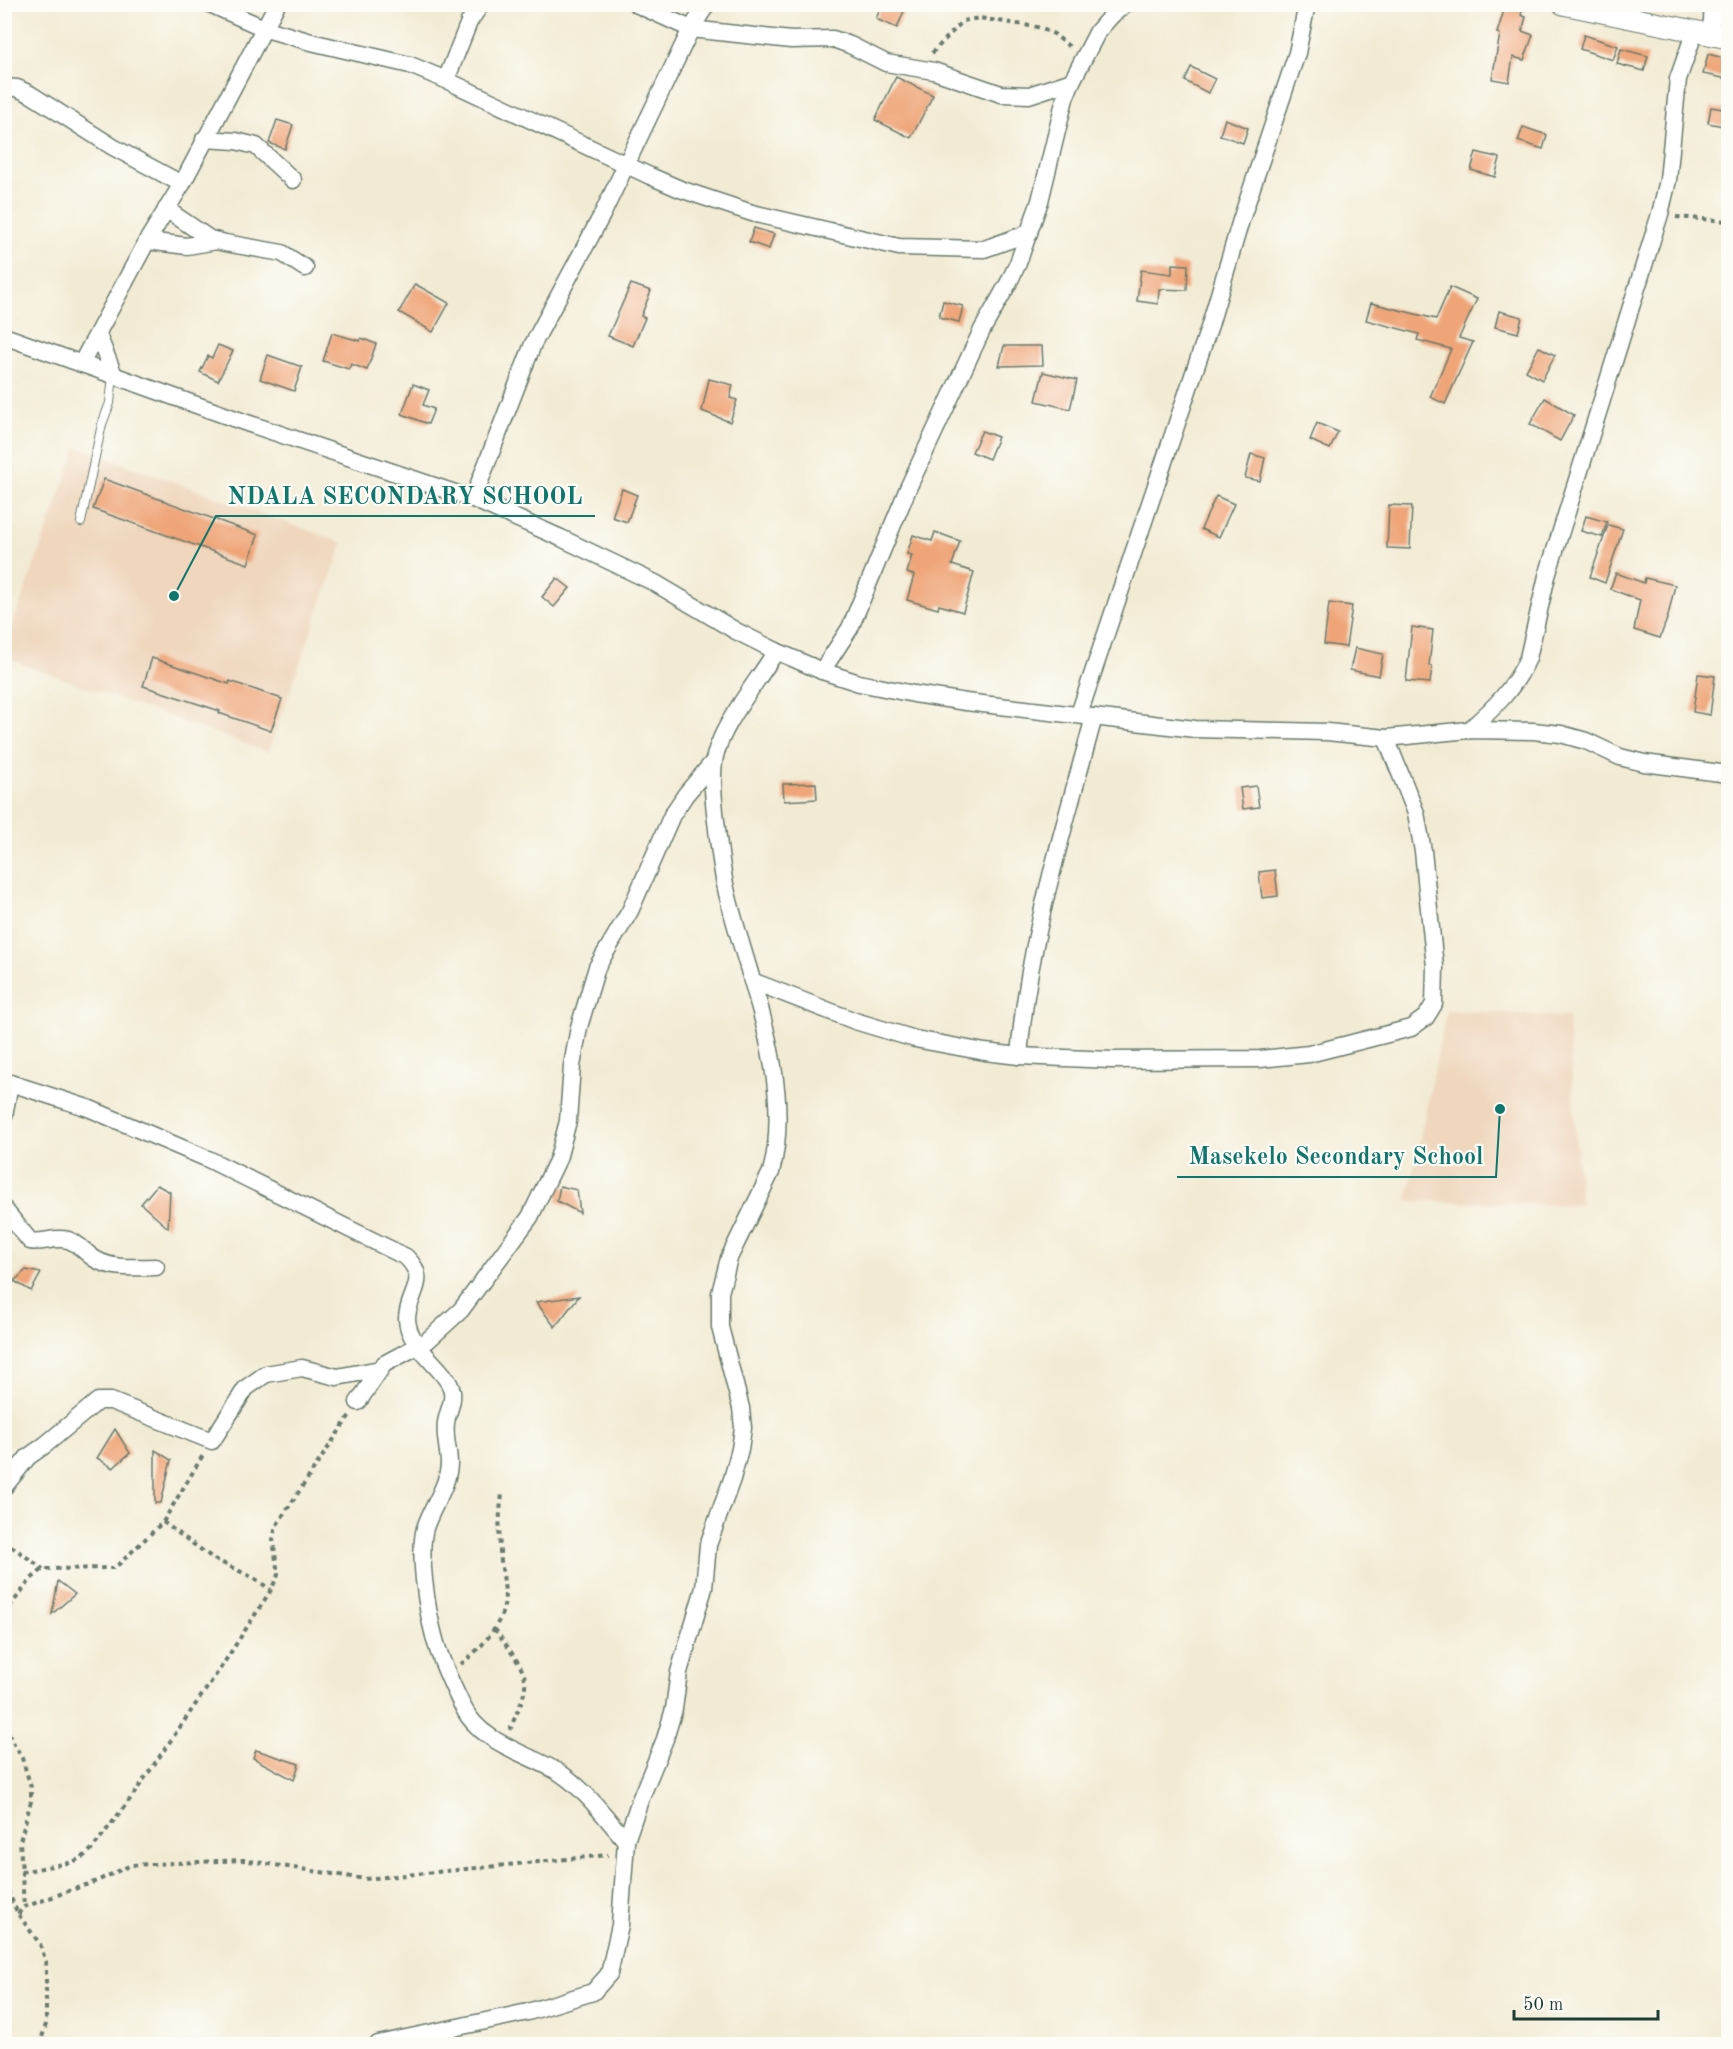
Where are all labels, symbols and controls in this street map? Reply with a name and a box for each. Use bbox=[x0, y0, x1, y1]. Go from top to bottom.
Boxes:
callout: NDALA SECONDARY SCHOOL bbox=[216, 474, 595, 516]
text: NDALA SECONDARY SCHOOL bbox=[228, 486, 582, 510]
callout: Masekelo Secondary School bbox=[1177, 1135, 1496, 1177]
text: Masekelo Secondary School bbox=[1188, 1146, 1484, 1170]
scale bar bbox=[1514, 1983, 1658, 2021]
text: 50 m bbox=[1523, 1996, 1563, 2014]

